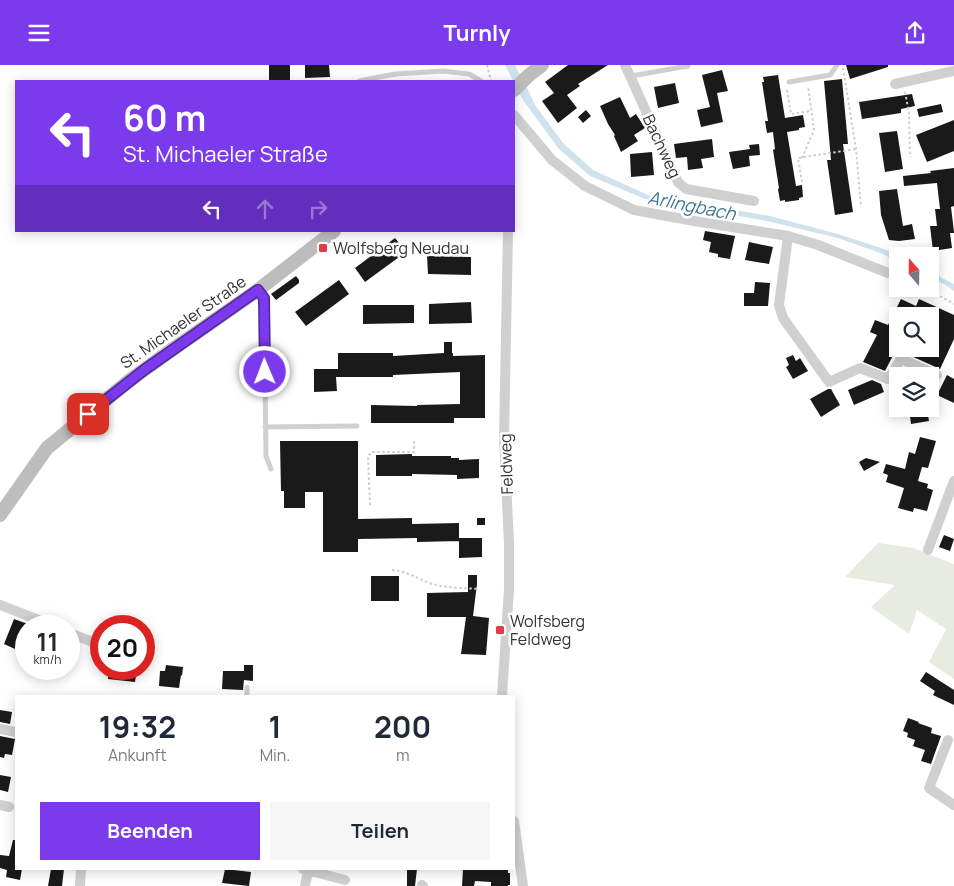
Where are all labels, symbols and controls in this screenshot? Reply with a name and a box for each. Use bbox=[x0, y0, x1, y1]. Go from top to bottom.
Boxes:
text: Turnly bbox=[443, 18, 511, 48]
icon: menu bbox=[25, 19, 53, 47]
icon: share bbox=[901, 19, 929, 47]
text: 60 m bbox=[123, 94, 206, 142]
icon: left bbox=[40, 100, 105, 165]
street label: Bachweg bbox=[638, 111, 686, 181]
text: St. Michaeler Straße bbox=[123, 139, 328, 169]
water label: Arlingbach bbox=[646, 185, 739, 226]
icon: left bbox=[198, 195, 226, 223]
icon: ahead bbox=[251, 195, 279, 223]
icon: right bbox=[304, 195, 332, 223]
place label: Wolfsberg Neudau bbox=[333, 237, 469, 259]
marker: Wolfsberg Neudau bbox=[317, 242, 329, 254]
north arrow bbox=[889, 247, 939, 297]
map controls bbox=[889, 247, 939, 417]
street label: St. Michaeler Straße bbox=[116, 270, 250, 374]
button: search bbox=[889, 307, 939, 357]
position arrow bbox=[238, 345, 290, 397]
button: layers bbox=[889, 367, 939, 417]
pin bbox=[67, 393, 109, 435]
icon: arrive bbox=[74, 400, 102, 428]
street label: Feldweg bbox=[494, 433, 518, 495]
place label: Wolfsberg Feldweg bbox=[510, 610, 585, 650]
speed limit sign: 20 bbox=[90, 615, 155, 680]
text: 11 bbox=[37, 624, 58, 659]
marker: Wolfsberg Feldweg bbox=[494, 624, 506, 636]
text: km/h bbox=[34, 651, 61, 668]
text: 19:32 bbox=[99, 706, 176, 747]
text: 1 bbox=[268, 706, 282, 747]
text: 200 bbox=[374, 706, 431, 747]
text: Ankunft bbox=[108, 744, 167, 766]
text: Min. bbox=[260, 744, 290, 766]
text: m bbox=[396, 744, 409, 766]
button: Beenden bbox=[40, 802, 260, 860]
button: Teilen bbox=[270, 802, 490, 860]

